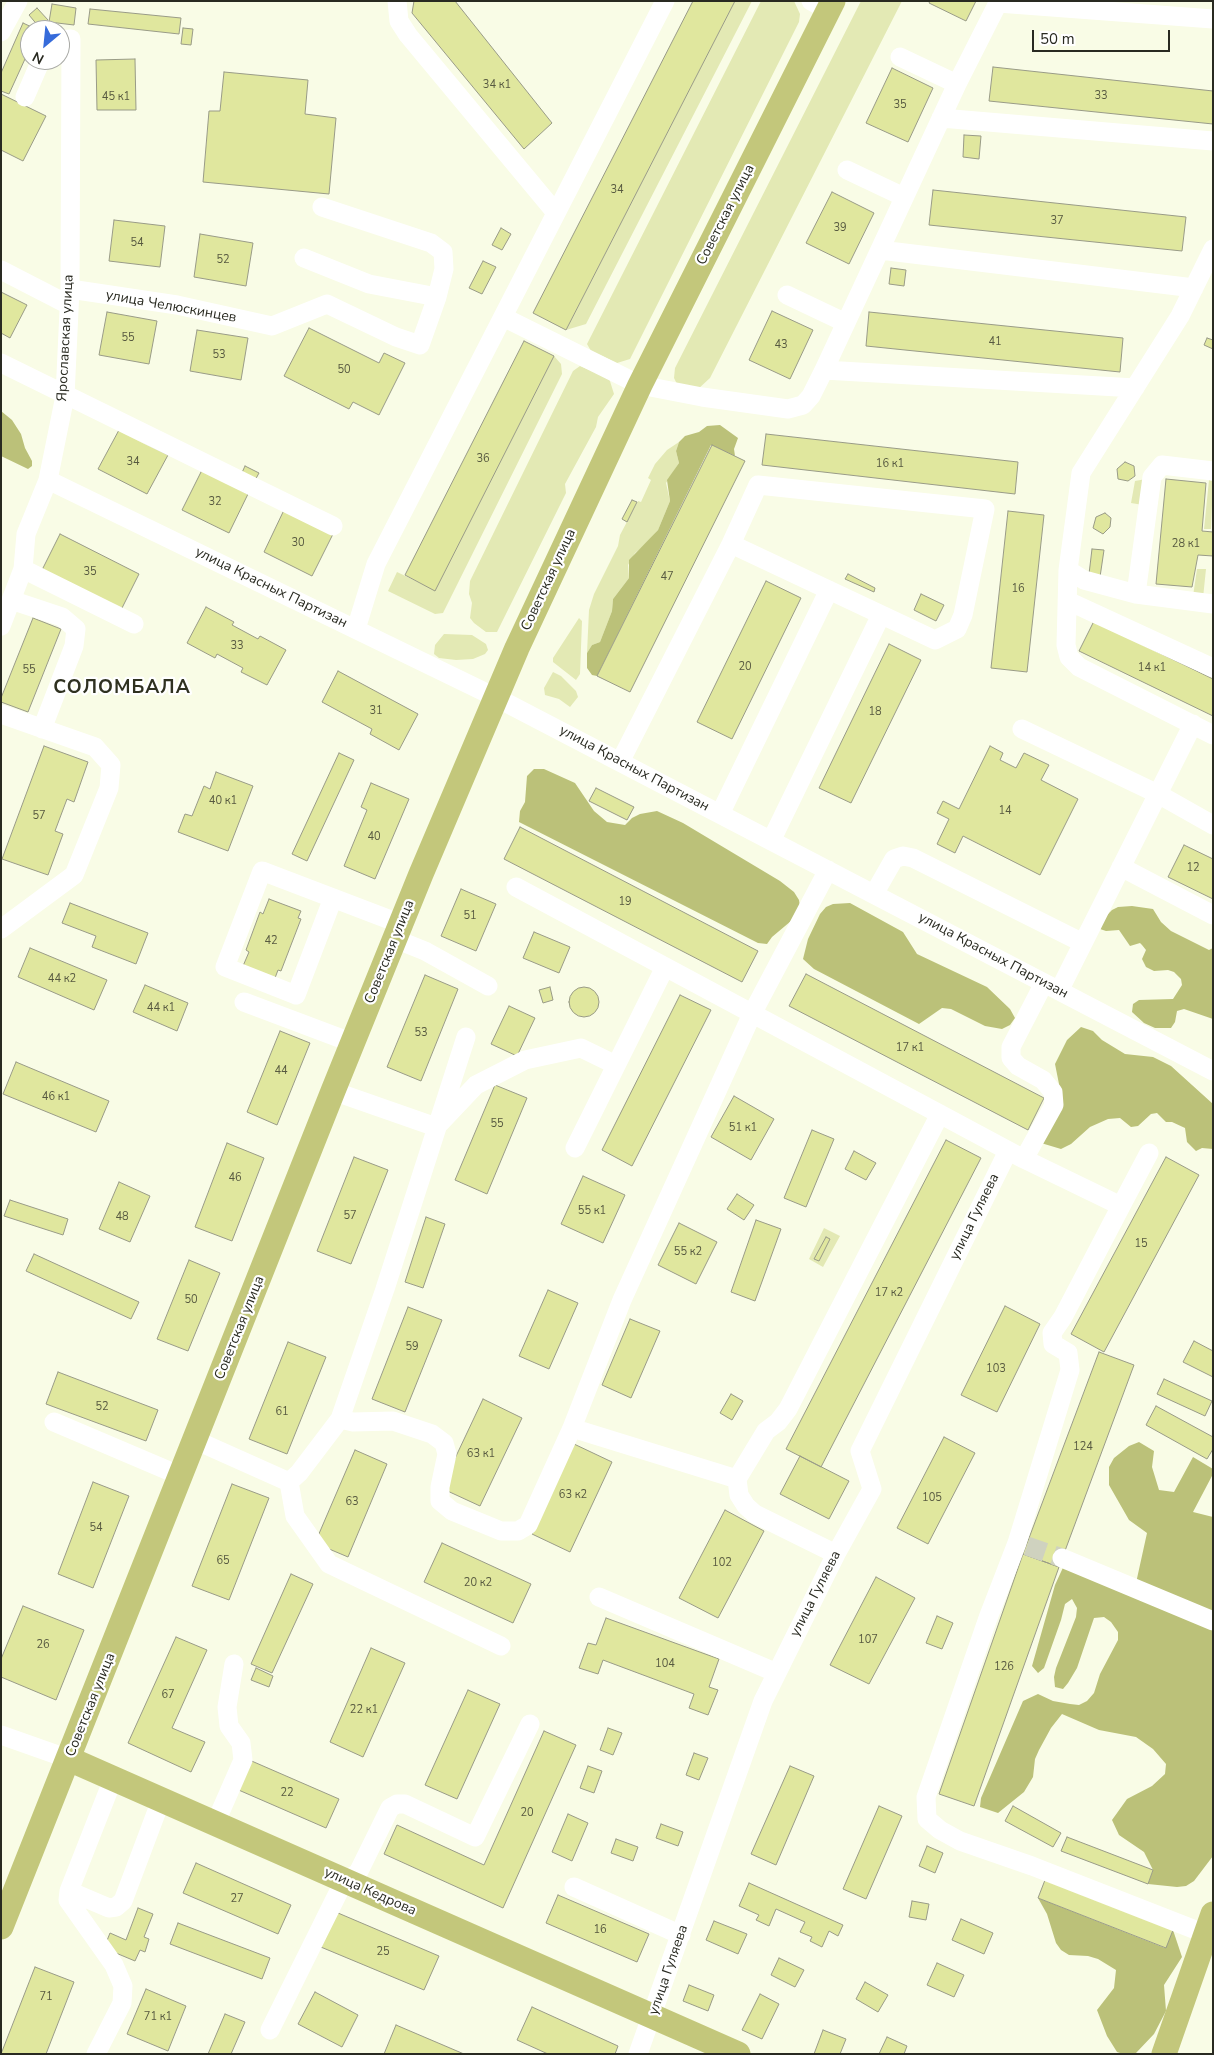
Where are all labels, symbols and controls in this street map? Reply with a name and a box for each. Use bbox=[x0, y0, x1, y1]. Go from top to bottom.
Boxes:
north arrow bbox=[20, 20, 70, 70]
scale bar bbox=[1034, 20, 1172, 52]
text: 50 m bbox=[1040, 29, 1075, 49]
text: N bbox=[29, 47, 47, 69]
house number: 34 к1 bbox=[483, 78, 511, 92]
house number: 33 bbox=[1094, 89, 1108, 103]
house number: 45 к1 bbox=[102, 90, 130, 104]
house number: 35 bbox=[893, 98, 907, 112]
street label: Советская улица bbox=[693, 162, 759, 268]
house number: 34 bbox=[610, 183, 624, 197]
house number: 37 bbox=[1050, 214, 1064, 228]
house number: 39 bbox=[833, 221, 847, 235]
house number: 54 bbox=[130, 236, 144, 250]
house number: 52 bbox=[216, 253, 230, 267]
street label: Ярославская улица bbox=[54, 274, 78, 402]
street label: улица Челюскинцев bbox=[104, 287, 238, 327]
house number: 55 bbox=[121, 331, 135, 345]
house number: 41 bbox=[988, 335, 1002, 349]
house number: 43 bbox=[774, 338, 788, 352]
house number: 53 bbox=[212, 348, 226, 362]
house number: 50 bbox=[337, 363, 351, 377]
house number: 36 bbox=[476, 452, 490, 466]
house number: 34 bbox=[126, 455, 140, 469]
house number: 16 к1 bbox=[876, 457, 904, 471]
house number: 32 bbox=[208, 495, 222, 509]
street label: Советская улица bbox=[518, 526, 580, 634]
house number: 30 bbox=[291, 536, 305, 550]
house number: 28 к1 bbox=[1172, 537, 1200, 551]
street label: улица Красных Партизан bbox=[192, 544, 350, 632]
house number: 35 bbox=[83, 565, 97, 579]
house number: 47 bbox=[660, 570, 674, 584]
house number: 16 bbox=[1011, 582, 1025, 596]
house number: 33 bbox=[230, 639, 244, 653]
house number: 20 bbox=[738, 660, 752, 674]
house number: 14 к1 bbox=[1138, 661, 1166, 675]
house number: 55 bbox=[22, 663, 36, 677]
district label: СОЛОМБАЛА bbox=[52, 677, 192, 699]
house number: 31 bbox=[369, 704, 383, 718]
house number: 18 bbox=[868, 705, 882, 719]
street label: улица Красных Партизан bbox=[556, 722, 712, 816]
house number: 40 к1 bbox=[209, 794, 237, 808]
house number: 14 bbox=[998, 804, 1012, 818]
house number: 57 bbox=[32, 809, 46, 823]
house number: 40 bbox=[367, 830, 381, 844]
house number: 12 bbox=[1186, 861, 1200, 875]
house number: 19 bbox=[618, 895, 632, 909]
street label: Советская улица bbox=[362, 898, 418, 1006]
house number: 51 bbox=[463, 909, 477, 923]
street label: улица Красных Партизан bbox=[915, 909, 1071, 1003]
house number: 42 bbox=[264, 934, 278, 948]
house number: 44 к2 bbox=[48, 972, 76, 986]
house number: 44 к1 bbox=[147, 1001, 175, 1015]
house number: 53 bbox=[414, 1026, 428, 1040]
house number: 17 к1 bbox=[896, 1041, 924, 1055]
house number: 44 bbox=[274, 1064, 288, 1078]
house number: 46 к1 bbox=[42, 1090, 70, 1104]
house number: 55 bbox=[490, 1117, 504, 1131]
house number: 51 к1 bbox=[729, 1121, 757, 1135]
house number: 46 bbox=[228, 1171, 242, 1185]
street label: улица Гуляева bbox=[947, 1171, 1003, 1263]
house number: 55 к1 bbox=[578, 1204, 606, 1218]
house number: 57 bbox=[343, 1209, 357, 1223]
house number: 48 bbox=[115, 1210, 129, 1224]
house number: 15 bbox=[1134, 1237, 1148, 1251]
house number: 55 к2 bbox=[674, 1245, 702, 1259]
street label: Советская улица bbox=[212, 1274, 268, 1382]
house number: 17 к2 bbox=[875, 1286, 903, 1300]
house number: 50 bbox=[184, 1293, 198, 1307]
house number: 59 bbox=[405, 1340, 419, 1354]
house number: 103 bbox=[986, 1362, 1006, 1376]
house number: 52 bbox=[95, 1400, 109, 1414]
house number: 61 bbox=[275, 1405, 289, 1419]
house number: 124 bbox=[1073, 1440, 1093, 1454]
house number: 63 к1 bbox=[467, 1447, 495, 1461]
house number: 63 к2 bbox=[559, 1488, 587, 1502]
house number: 105 bbox=[922, 1491, 942, 1505]
house number: 63 bbox=[345, 1495, 359, 1509]
house number: 54 bbox=[89, 1521, 103, 1535]
street label: улица Гуляева bbox=[787, 1548, 845, 1640]
house number: 65 bbox=[216, 1554, 230, 1568]
house number: 102 bbox=[712, 1556, 732, 1570]
house number: 20 к2 bbox=[464, 1576, 492, 1590]
house number: 107 bbox=[858, 1633, 878, 1647]
house number: 26 bbox=[36, 1638, 50, 1652]
street label: Советская улица bbox=[63, 1651, 119, 1759]
house number: 104 bbox=[655, 1657, 675, 1671]
house number: 126 bbox=[994, 1660, 1014, 1674]
house number: 67 bbox=[161, 1688, 175, 1702]
house number: 22 к1 bbox=[350, 1703, 378, 1717]
house number: 22 bbox=[280, 1786, 294, 1800]
house number: 20 bbox=[520, 1806, 534, 1820]
street label: улица Кедрова bbox=[321, 1864, 419, 1920]
house number: 27 bbox=[230, 1892, 244, 1906]
house number: 16 bbox=[593, 1923, 607, 1937]
street label: улица Гуляева bbox=[646, 1923, 692, 2017]
house number: 25 bbox=[376, 1945, 390, 1959]
house number: 71 bbox=[39, 1990, 53, 2004]
house number: 71 к1 bbox=[144, 2010, 172, 2024]

